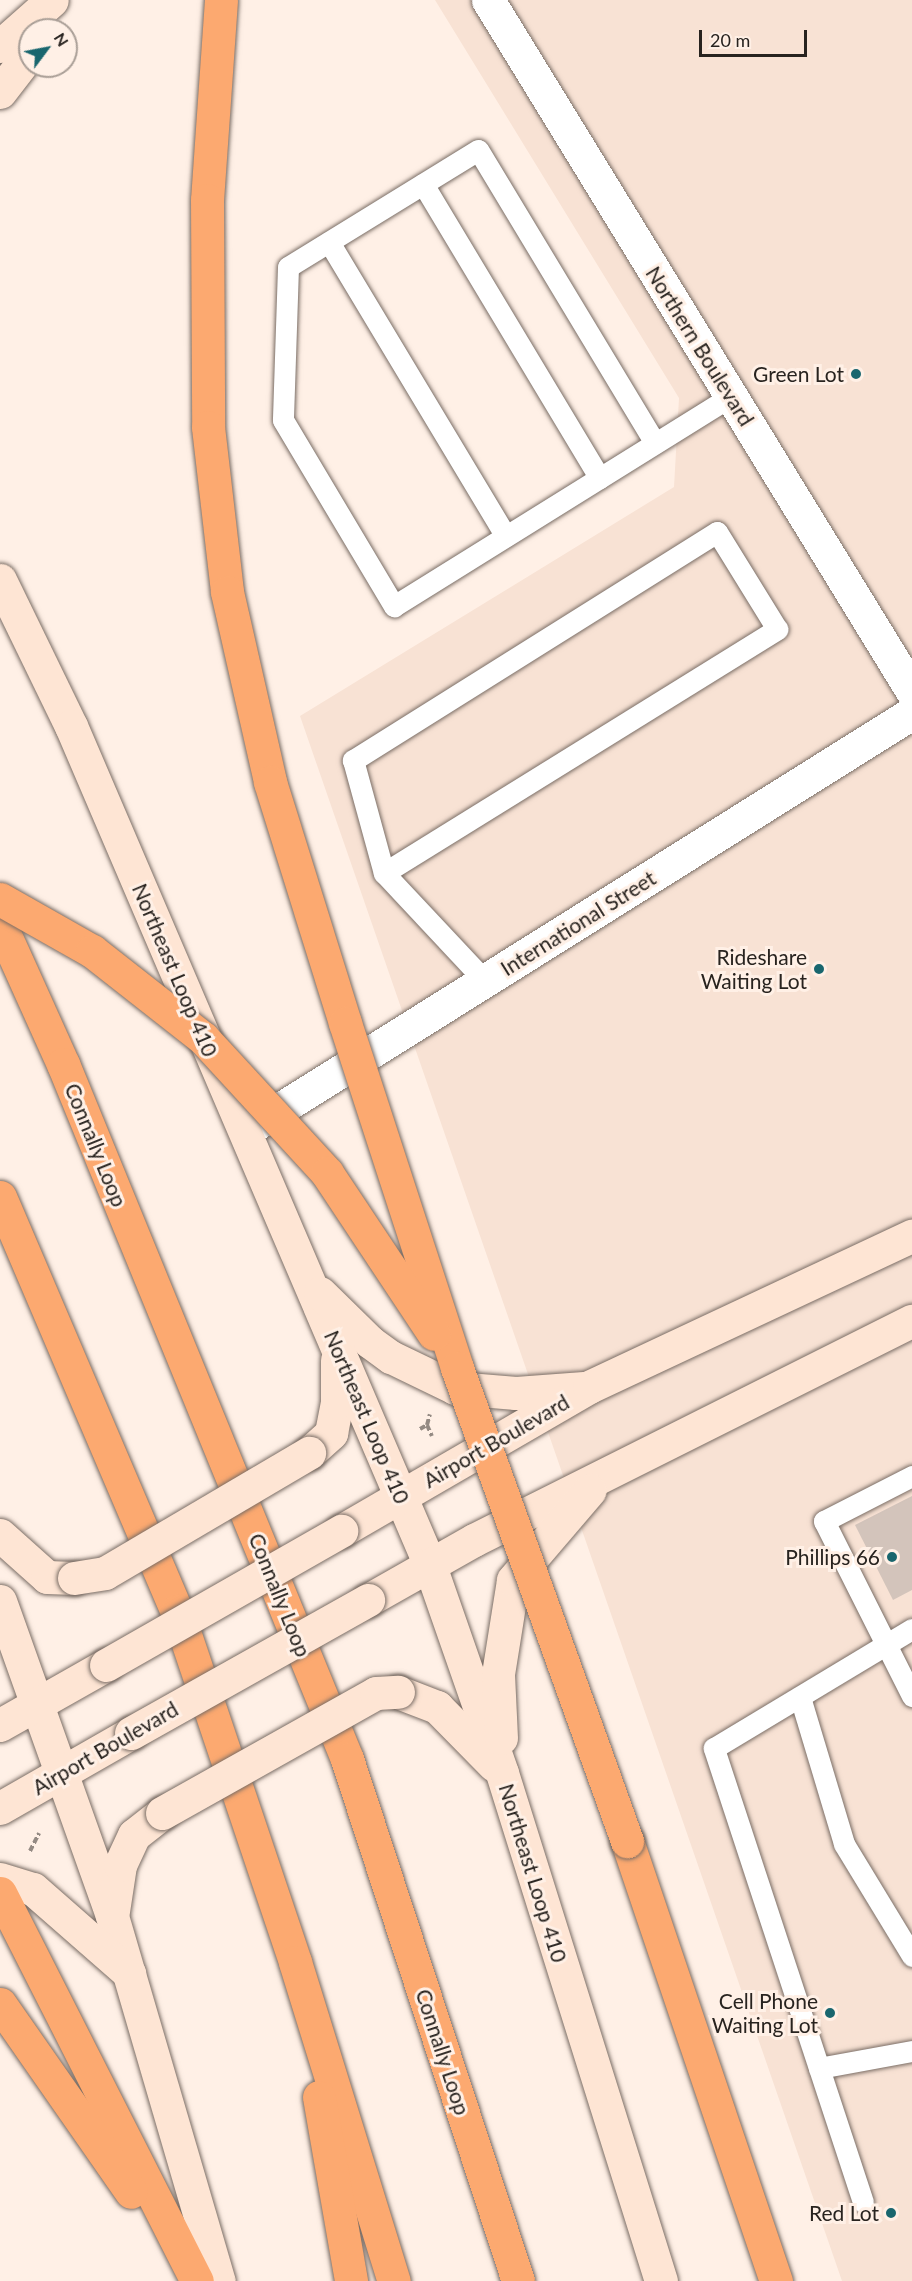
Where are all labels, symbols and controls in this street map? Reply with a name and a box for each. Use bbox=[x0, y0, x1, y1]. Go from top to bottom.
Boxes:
north arrow bbox=[18, 18, 78, 78]
scale bar bbox=[702, 18, 810, 56]
text: N bbox=[51, 29, 73, 50]
text: 20 m bbox=[710, 29, 750, 51]
street label: Northern Boulevard bbox=[641, 262, 759, 430]
place label: Green Lot bbox=[753, 361, 844, 387]
marker: Green Lot bbox=[849, 367, 863, 381]
street label: International Street bbox=[496, 865, 660, 981]
street label: Northeast Loop 410 bbox=[127, 880, 223, 1060]
place label: Rideshare Waiting Lot bbox=[701, 944, 807, 994]
marker: Rideshare Waiting Lot bbox=[812, 962, 826, 976]
street label: Connally Loop bbox=[60, 1079, 132, 1211]
street label: Northeast Loop 410 bbox=[319, 1327, 415, 1507]
street label: Airport Boulevard bbox=[419, 1389, 573, 1493]
street label: Connally Loop bbox=[244, 1529, 316, 1661]
place label: Phillips 66 bbox=[785, 1544, 880, 1570]
marker: Phillips 66 bbox=[885, 1550, 899, 1564]
street label: Airport Boulevard bbox=[28, 1696, 182, 1800]
street label: Northeast Loop 410 bbox=[494, 1781, 572, 1965]
street label: Connally Loop bbox=[411, 1986, 475, 2118]
place label: Cell Phone Waiting Lot bbox=[712, 1988, 818, 2038]
marker: Cell Phone Waiting Lot bbox=[823, 2006, 837, 2020]
place label: Red Lot bbox=[809, 2200, 879, 2226]
marker: Red Lot bbox=[884, 2206, 898, 2220]

